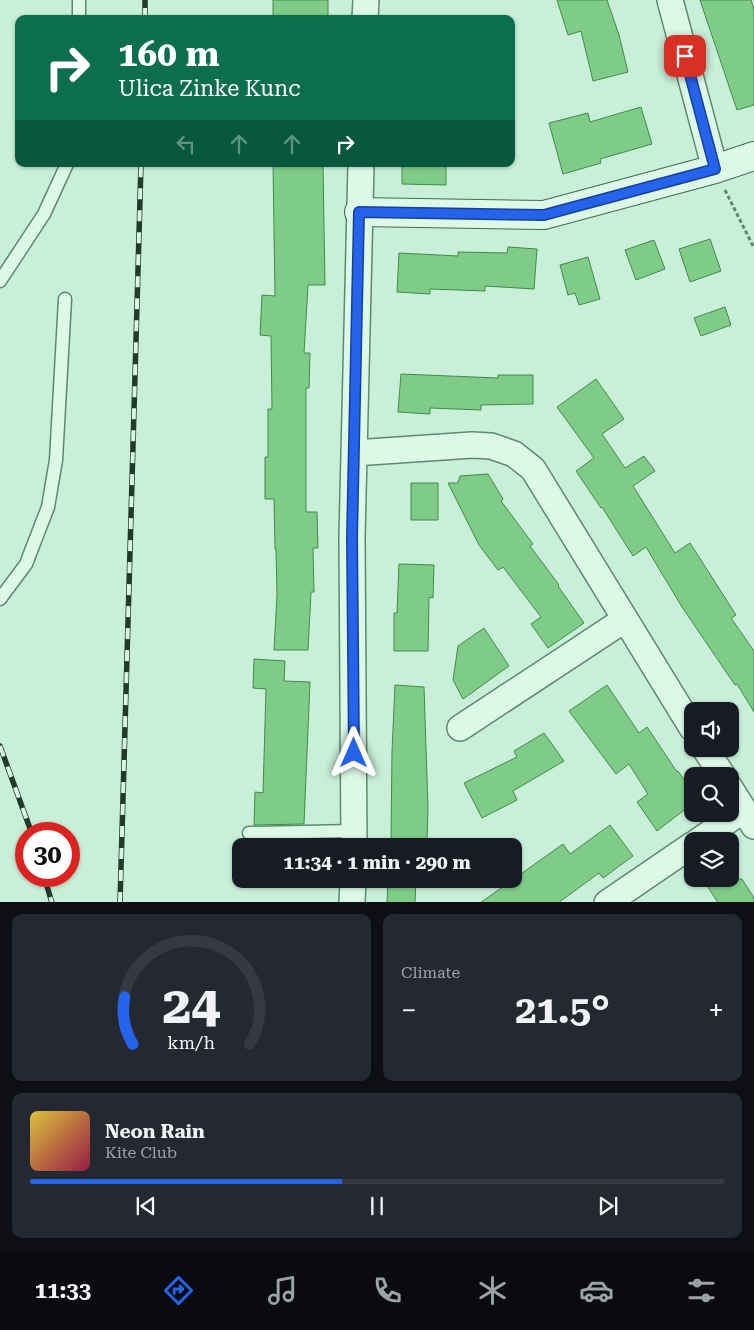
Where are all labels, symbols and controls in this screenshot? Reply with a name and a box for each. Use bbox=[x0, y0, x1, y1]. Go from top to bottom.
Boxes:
text: 160 m bbox=[118, 34, 219, 75]
icon: right bbox=[35, 35, 100, 100]
pin bbox=[664, 35, 706, 77]
icon: arrive bbox=[671, 42, 699, 70]
text: Ulica Zinke Kunc bbox=[118, 76, 300, 101]
icon: left bbox=[172, 130, 200, 158]
icon: ahead bbox=[225, 130, 253, 158]
icon: ahead bbox=[278, 130, 306, 158]
icon: right bbox=[331, 130, 359, 158]
map controls bbox=[684, 702, 739, 887]
button: sound bbox=[684, 702, 739, 757]
position arrow bbox=[327, 726, 379, 778]
button: search bbox=[684, 767, 739, 822]
speed limit sign: 30 bbox=[15, 822, 80, 887]
button: layers bbox=[684, 832, 739, 887]
text: 11:34 · 1 min · 290 m bbox=[283, 851, 471, 874]
text: Climate bbox=[401, 963, 460, 982]
text: 24 bbox=[162, 975, 221, 1036]
text: 21.5° bbox=[515, 988, 610, 1032]
text: − bbox=[401, 994, 417, 1027]
text: + bbox=[708, 994, 724, 1027]
text: km/h bbox=[168, 1032, 216, 1053]
text: Neon Rain bbox=[105, 1120, 205, 1143]
text: Kite Club bbox=[105, 1143, 177, 1162]
icon: previous bbox=[132, 1192, 160, 1220]
icon: pause bbox=[363, 1192, 391, 1220]
icon: next bbox=[594, 1192, 622, 1220]
icon: directions bbox=[161, 1273, 196, 1308]
icon: music bbox=[265, 1273, 300, 1308]
icon: phone bbox=[370, 1273, 405, 1308]
icon: climate bbox=[475, 1273, 510, 1308]
icon: car bbox=[579, 1273, 614, 1308]
icon: filters bbox=[684, 1273, 719, 1308]
text: 11:33 bbox=[35, 1278, 91, 1303]

